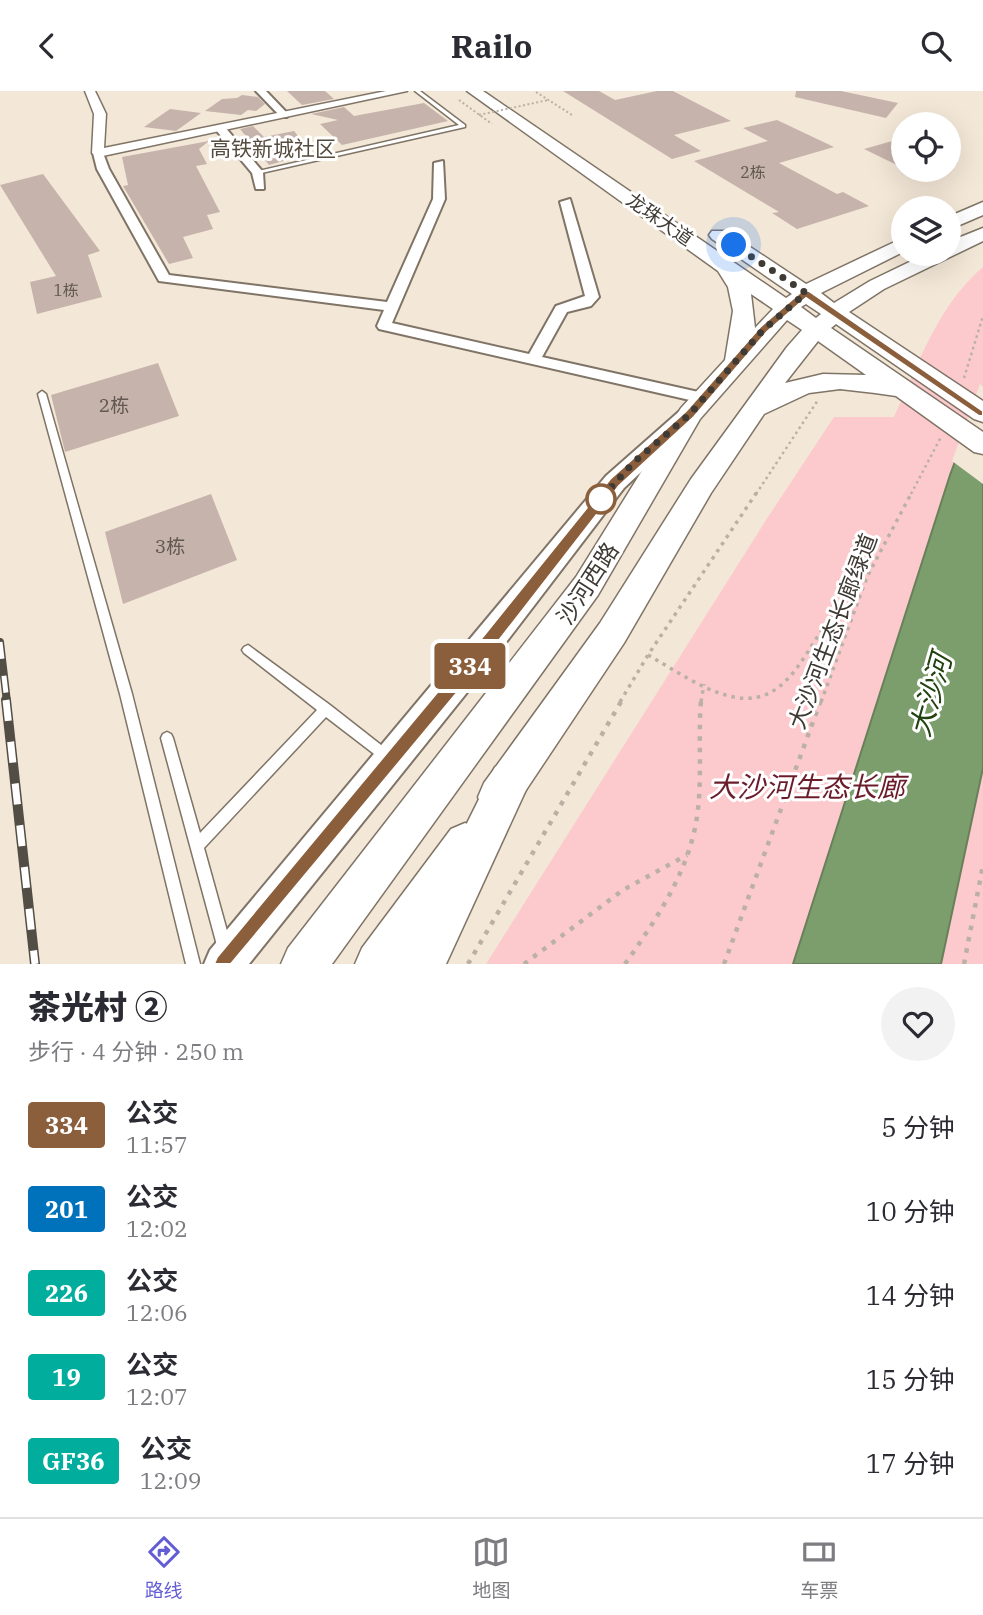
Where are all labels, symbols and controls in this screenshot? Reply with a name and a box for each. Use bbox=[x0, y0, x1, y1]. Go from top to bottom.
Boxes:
text: Railo bbox=[451, 25, 532, 67]
icon: back bbox=[28, 27, 66, 65]
icon: search bbox=[917, 27, 955, 65]
map controls bbox=[891, 112, 961, 266]
button: locate bbox=[891, 112, 961, 182]
district label: 高铁新城社区 bbox=[210, 134, 336, 162]
house number: 2栋 bbox=[740, 162, 766, 182]
street label: 龙珠大道 bbox=[622, 187, 698, 251]
button: layers bbox=[891, 196, 961, 266]
your location bbox=[716, 227, 751, 262]
house number: 1栋 bbox=[53, 280, 79, 300]
house number: 2栋 bbox=[99, 393, 129, 417]
unlabelled marker bbox=[586, 484, 616, 514]
street label: 大沙河生态长廊绿道 bbox=[781, 529, 883, 733]
house number: 3栋 bbox=[155, 534, 185, 558]
street label: 沙河西路 bbox=[549, 536, 625, 630]
line badge: 334 bbox=[430, 643, 510, 689]
water label: 大沙河 bbox=[901, 645, 961, 740]
text: 334 bbox=[448, 650, 492, 682]
park label: 大沙河生态长廊 bbox=[709, 768, 909, 805]
text: 茶光村 ② bbox=[28, 985, 168, 1028]
button: heart bbox=[881, 987, 955, 1061]
text: 步行 · 4 分钟 · 250 m bbox=[28, 1036, 244, 1066]
text: 公交 bbox=[126, 1095, 178, 1129]
text: 334 bbox=[45, 1109, 88, 1141]
text: 5 分钟 bbox=[881, 1110, 955, 1144]
text: 11:57 bbox=[126, 1129, 188, 1159]
text: 公交 bbox=[126, 1179, 178, 1213]
text: 201 bbox=[45, 1193, 88, 1225]
text: 10 分钟 bbox=[866, 1194, 955, 1228]
text: 12:02 bbox=[126, 1213, 188, 1243]
text: 公交 bbox=[126, 1263, 178, 1297]
text: 226 bbox=[45, 1277, 88, 1309]
text: 14 分钟 bbox=[866, 1278, 955, 1312]
text: 12:06 bbox=[126, 1297, 188, 1327]
text: 公交 bbox=[126, 1347, 178, 1381]
text: 19 bbox=[52, 1361, 81, 1393]
text: 15 分钟 bbox=[866, 1362, 955, 1396]
text: 12:07 bbox=[126, 1381, 188, 1411]
text: 公交 bbox=[140, 1431, 192, 1465]
text: GF36 bbox=[42, 1445, 105, 1477]
text: 17 分钟 bbox=[866, 1446, 955, 1480]
text: 12:09 bbox=[140, 1465, 202, 1495]
tab: 路线 bbox=[145, 1533, 183, 1602]
tab: 地图 bbox=[472, 1533, 510, 1602]
tab: 车票 bbox=[800, 1533, 838, 1602]

